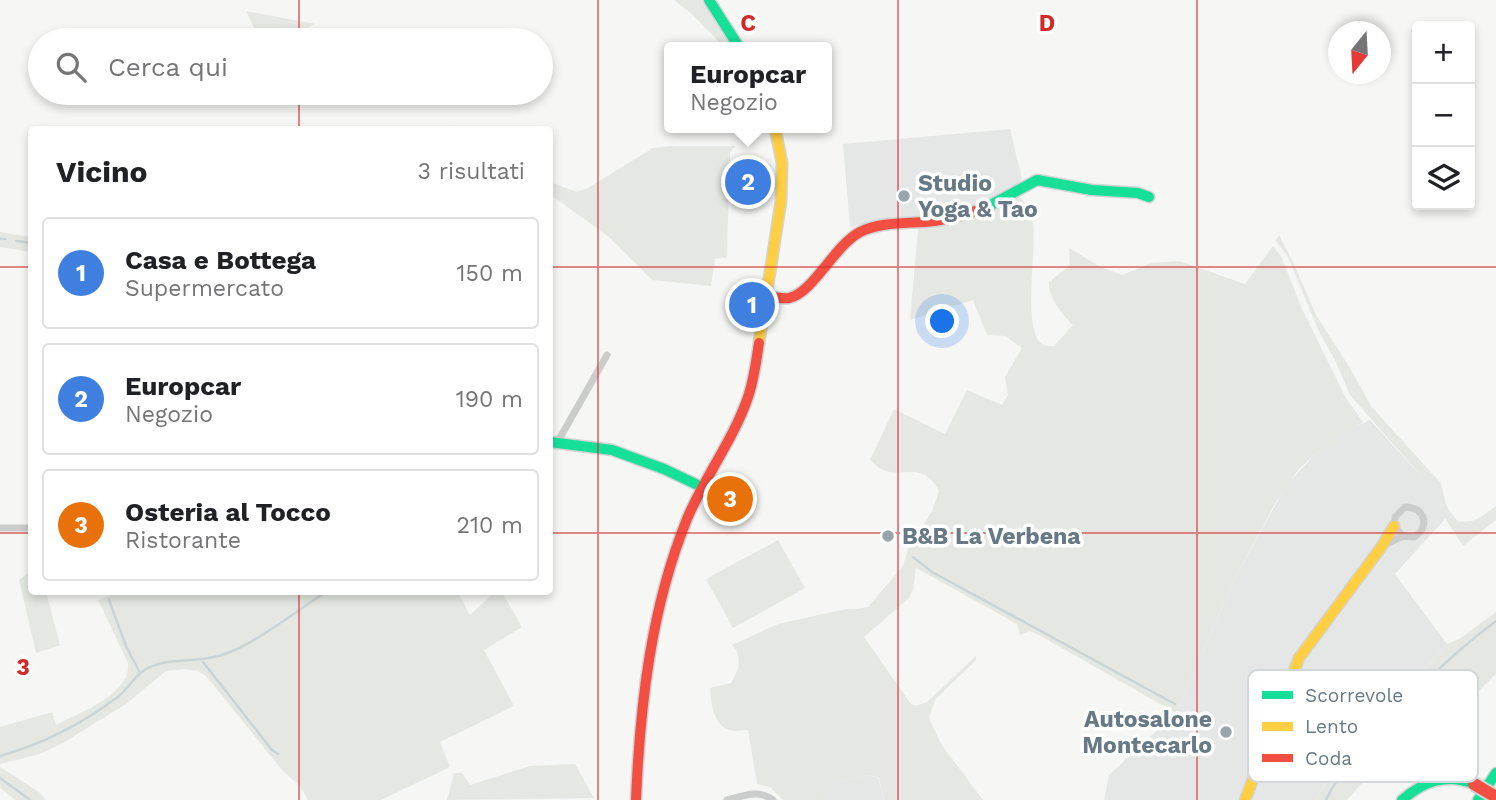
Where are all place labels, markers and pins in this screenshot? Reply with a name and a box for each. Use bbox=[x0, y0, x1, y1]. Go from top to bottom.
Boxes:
pin: 2 bbox=[725, 156, 771, 208]
place label: Studio Yoga & Tao bbox=[918, 170, 1038, 223]
marker: Studio Yoga & Tao bbox=[896, 188, 912, 204]
pin: 1 bbox=[729, 279, 775, 331]
pin: 3 bbox=[707, 473, 753, 525]
place label: B&B La Verbena bbox=[902, 523, 1081, 550]
marker: B&B La Verbena bbox=[880, 528, 896, 544]
place label: Autosalone Montecarlo bbox=[1082, 706, 1212, 759]
marker: Autosalone Montecarlo bbox=[1218, 724, 1234, 740]

